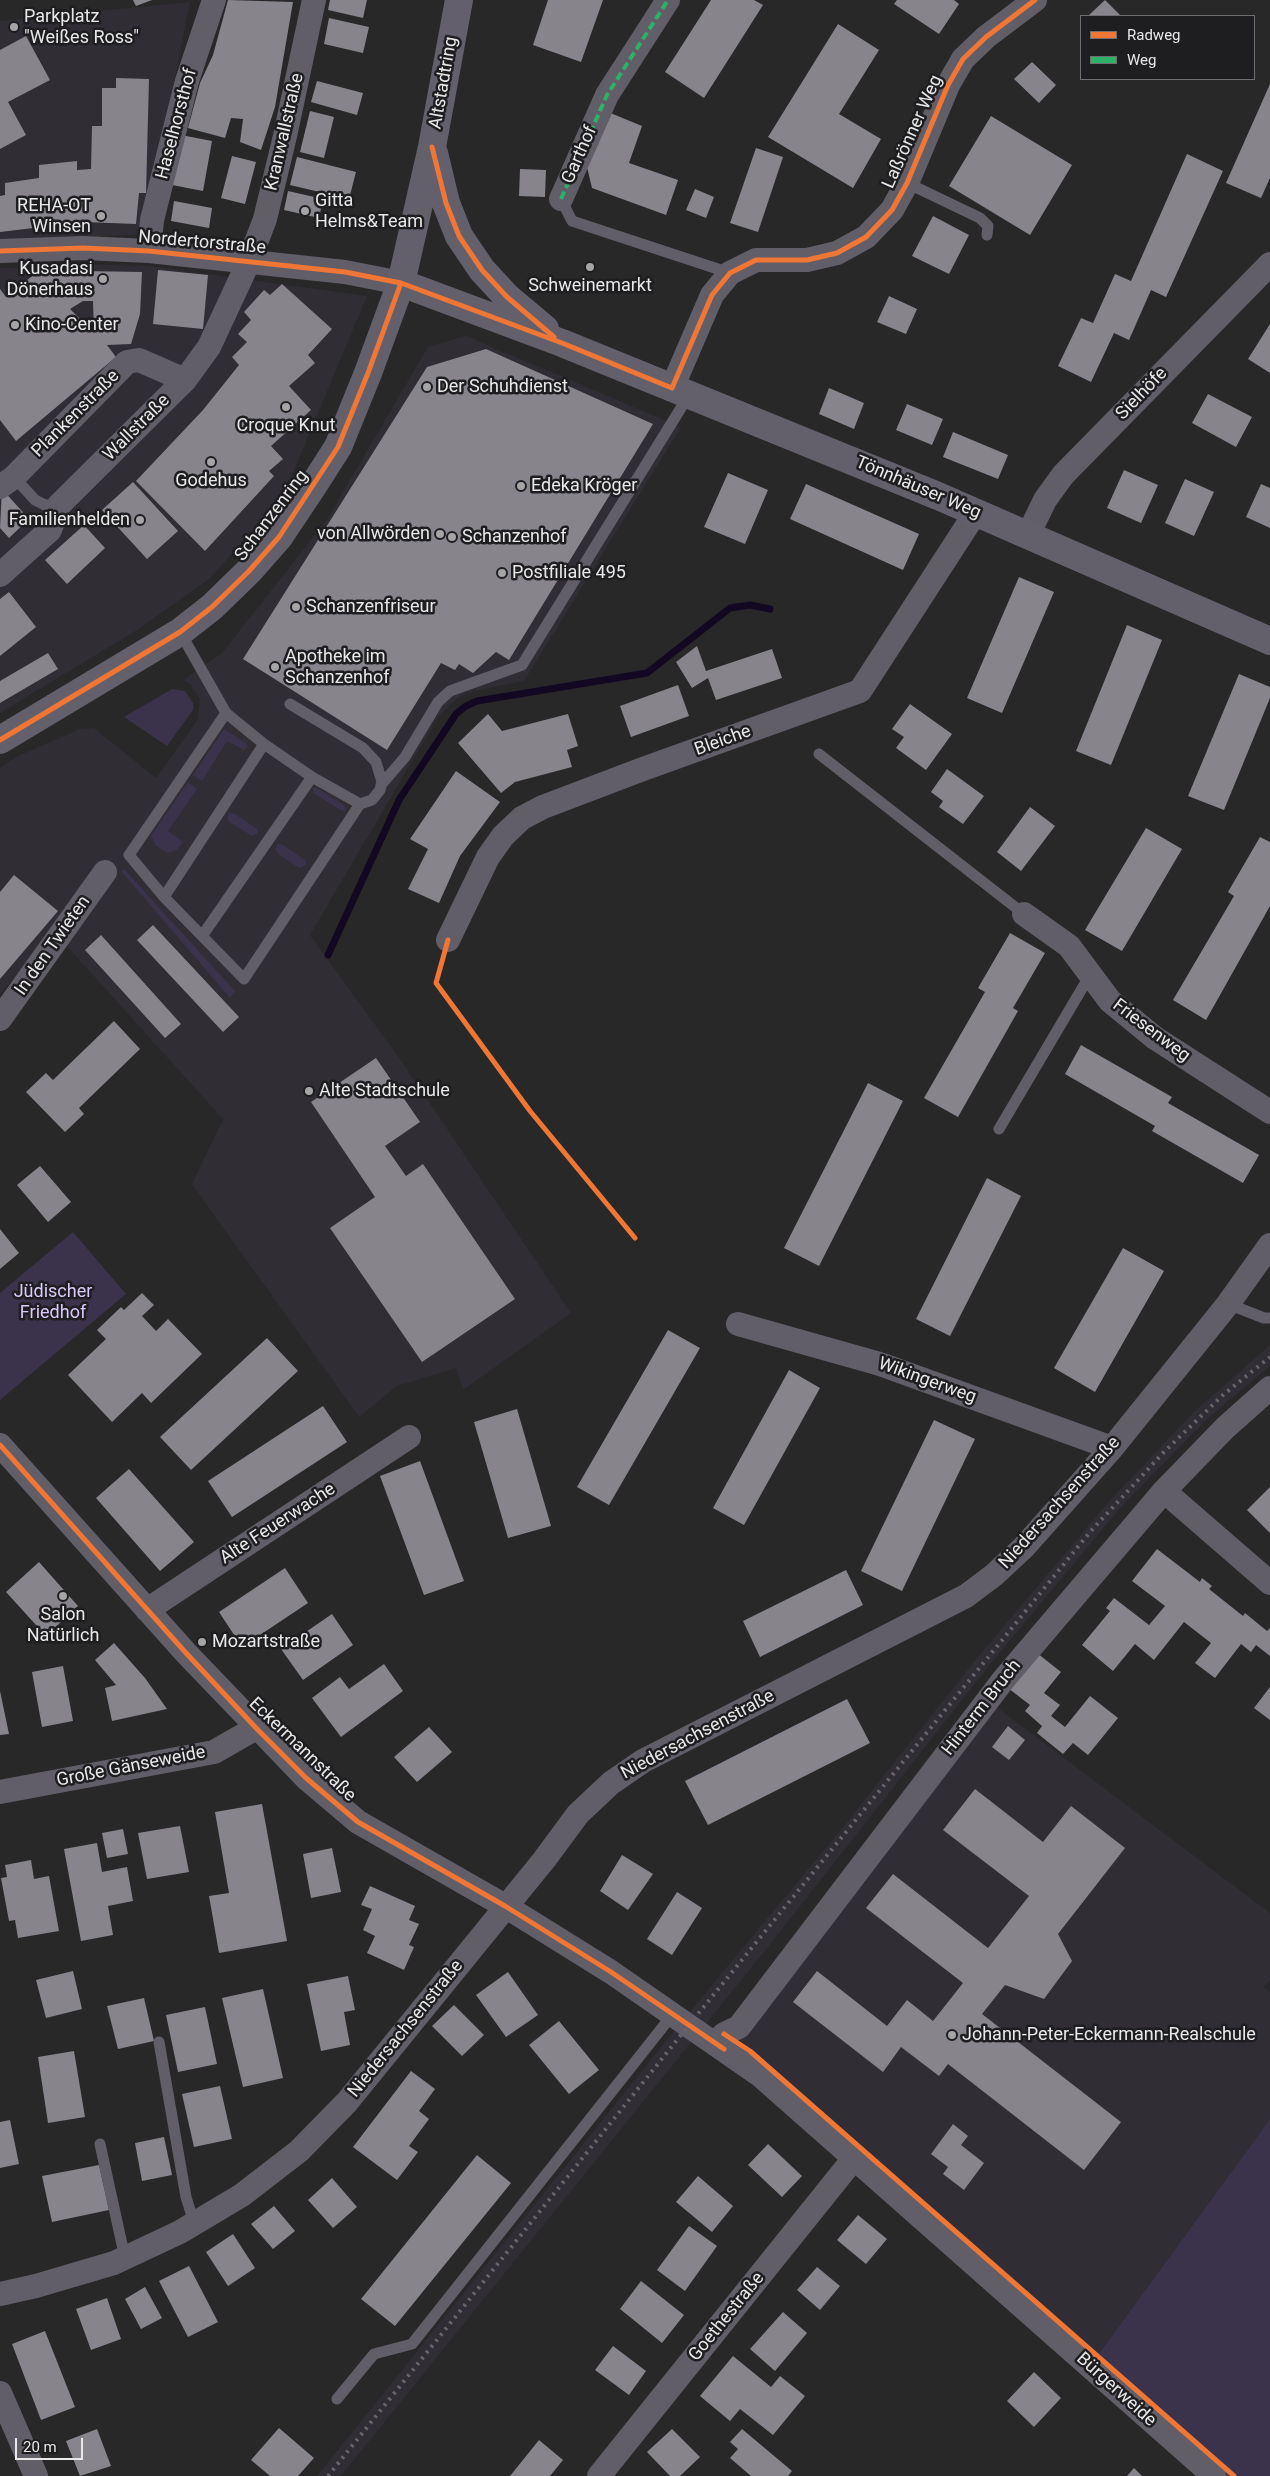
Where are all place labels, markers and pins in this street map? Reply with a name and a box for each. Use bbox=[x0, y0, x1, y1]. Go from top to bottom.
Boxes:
place label: Parkplatz "Weißes Ross" bbox=[24, 6, 139, 48]
marker: Parkplatz "Weißes Ross" bbox=[8, 21, 20, 33]
place label: Gitta Helms&Team bbox=[315, 190, 423, 232]
place label: REHA-OT Winsen bbox=[17, 195, 91, 238]
marker: Gitta Helms&Team bbox=[299, 205, 311, 217]
marker: REHA-OT Winsen bbox=[95, 210, 107, 222]
place label: Kusadasi Dönerhaus bbox=[6, 258, 93, 300]
marker: Schweinemarkt bbox=[584, 261, 596, 273]
marker: Kusadasi Dönerhaus bbox=[97, 273, 109, 285]
place label: Schweinemarkt bbox=[528, 275, 652, 297]
place label: Kino-Center bbox=[25, 314, 119, 336]
marker: Kino-Center bbox=[9, 319, 21, 331]
place label: Der Schuhdienst bbox=[437, 376, 568, 398]
marker: Der Schuhdienst bbox=[421, 381, 433, 393]
marker: Croque Knut bbox=[280, 401, 292, 413]
place label: Croque Knut bbox=[237, 415, 335, 437]
marker: Godehus bbox=[205, 456, 217, 468]
place label: Godehus bbox=[175, 470, 247, 492]
place label: Edeka Kröger bbox=[531, 475, 637, 497]
marker: Edeka Kröger bbox=[515, 480, 527, 492]
place label: Familienhelden bbox=[9, 509, 130, 531]
marker: Familienhelden bbox=[134, 514, 146, 526]
place label: von Allwörden bbox=[317, 523, 430, 545]
place label: Schanzenhof bbox=[462, 526, 566, 548]
marker: von Allwörden bbox=[434, 528, 446, 540]
marker: Schanzenhof bbox=[446, 531, 458, 543]
place label: Postfiliale 495 bbox=[512, 562, 626, 584]
marker: Postfiliale 495 bbox=[496, 567, 508, 579]
place label: Schanzenfriseur bbox=[306, 596, 436, 618]
marker: Schanzenfriseur bbox=[290, 601, 302, 613]
place label: Apotheke im Schanzenhof bbox=[285, 646, 389, 689]
marker: Apotheke im Schanzenhof bbox=[269, 661, 281, 673]
place label: Alte Stadtschule bbox=[319, 1080, 450, 1102]
marker: Alte Stadtschule bbox=[303, 1085, 315, 1097]
marker: Salon Natürlich bbox=[57, 1590, 69, 1602]
place label: Salon Natürlich bbox=[27, 1604, 99, 1646]
place label: Mozartstraße bbox=[212, 1631, 320, 1653]
marker: Mozartstraße bbox=[196, 1636, 208, 1648]
place label: Johann-Peter-Eckermann-Realschule bbox=[962, 2024, 1256, 2046]
marker: Johann-Peter-Eckermann-Realschule bbox=[946, 2029, 958, 2041]

